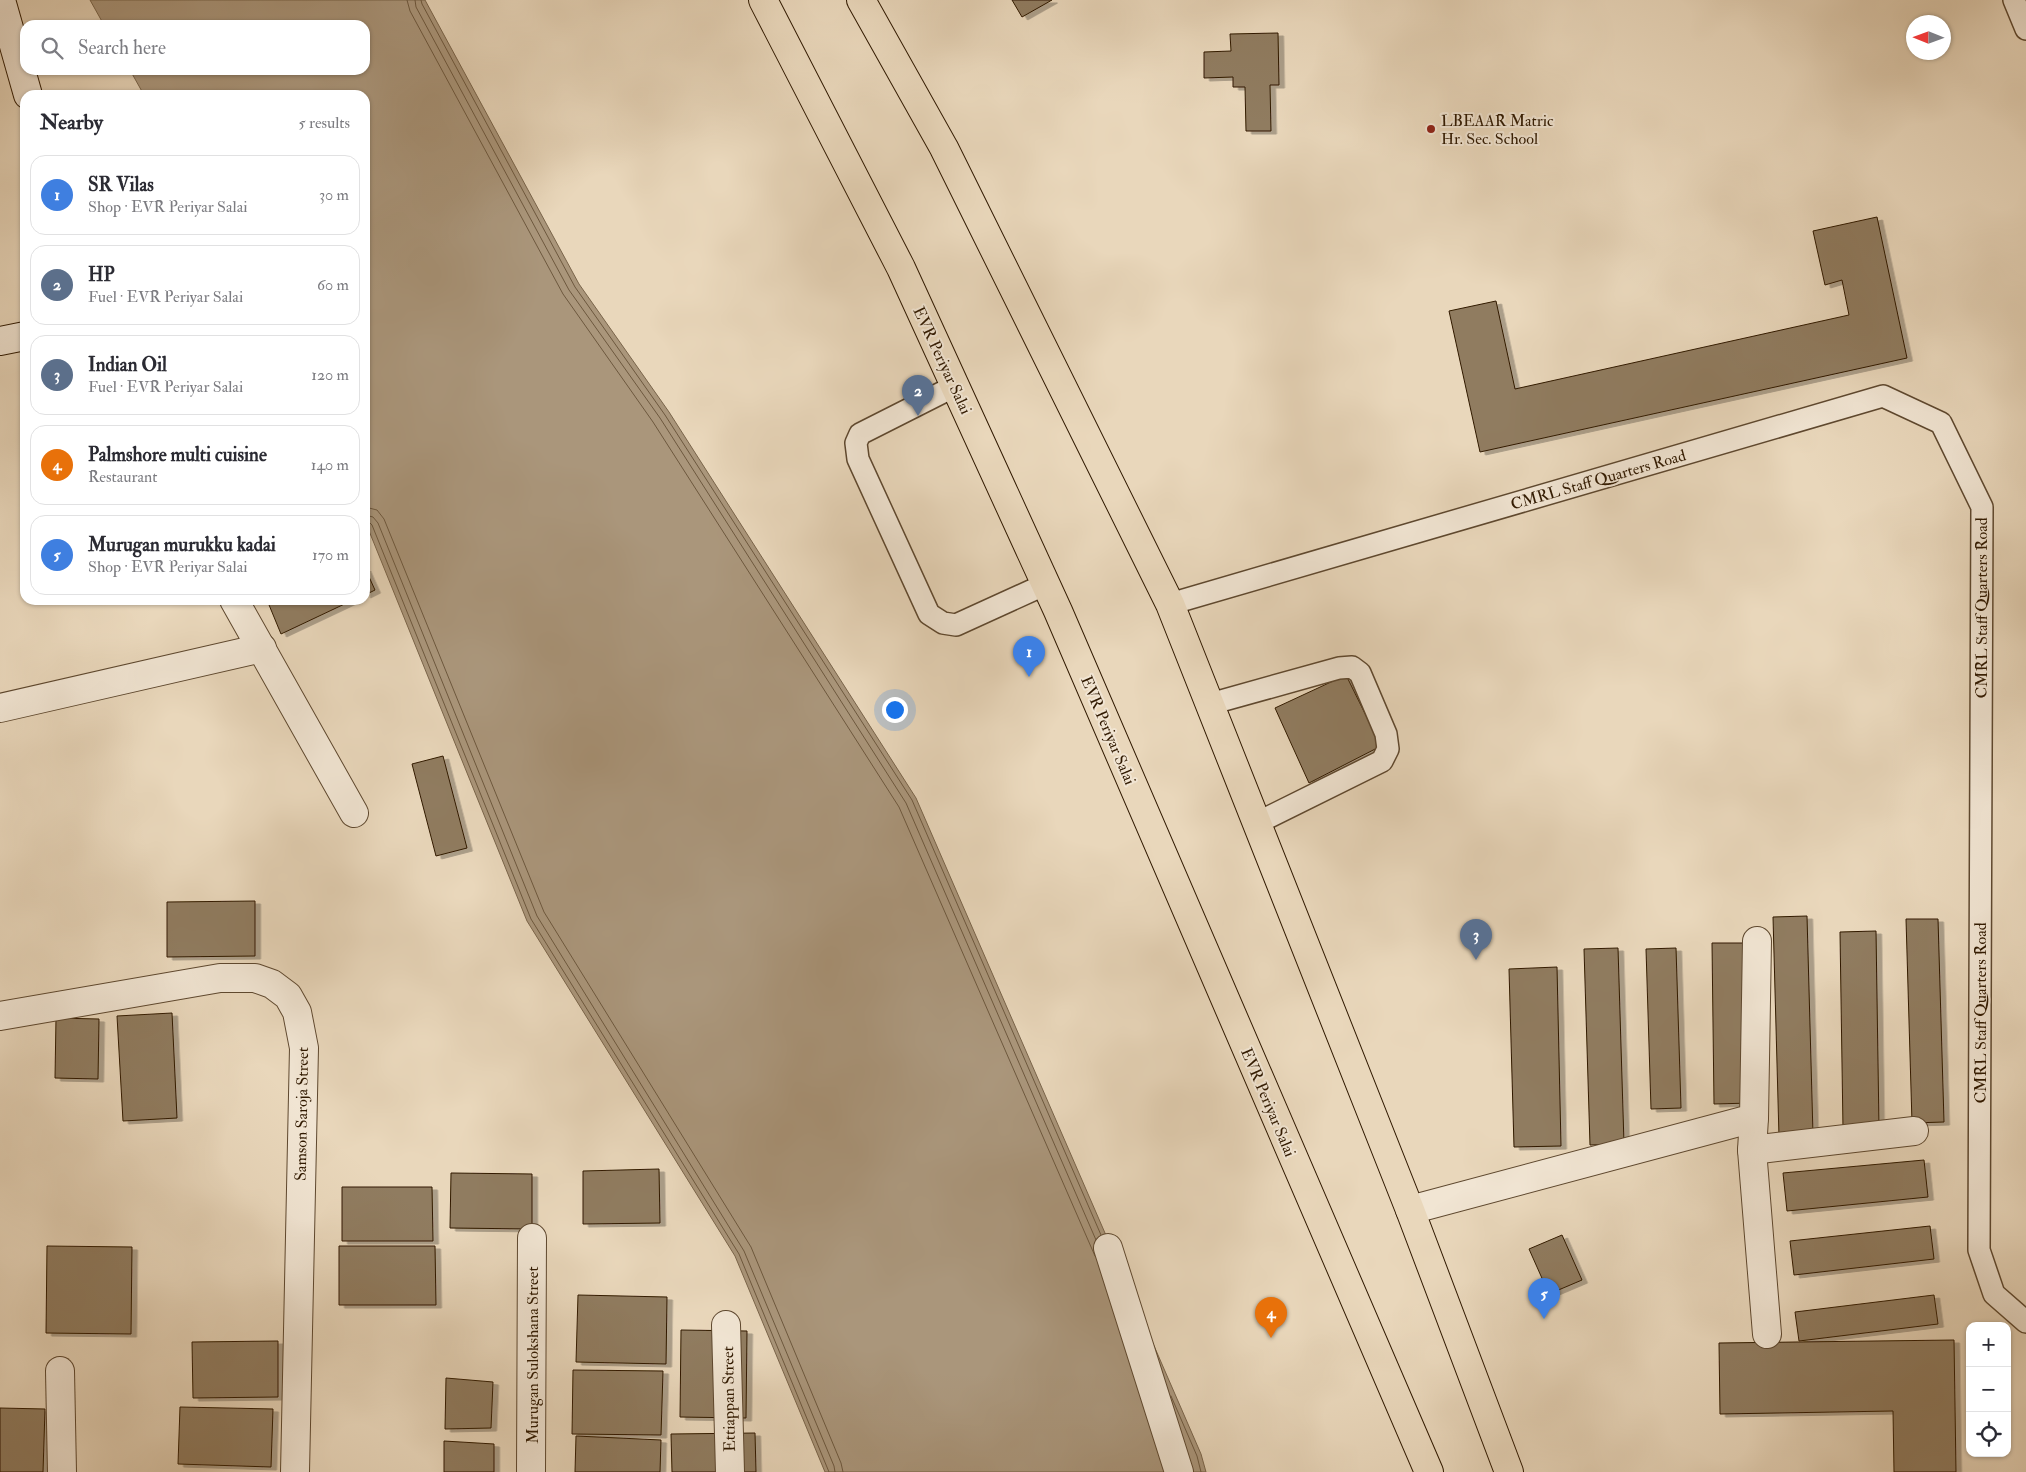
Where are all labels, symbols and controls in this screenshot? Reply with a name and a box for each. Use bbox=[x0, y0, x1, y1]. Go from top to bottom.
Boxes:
north arrow bbox=[1906, 15, 1951, 60]
search box bbox=[20, 20, 370, 75]
icon: search bbox=[38, 34, 66, 62]
text: Search here bbox=[78, 36, 166, 60]
text: Nearby bbox=[40, 109, 103, 136]
place label: LBEAAR Matric Hr. Sec. School bbox=[1441, 111, 1554, 149]
text: 5 results bbox=[299, 113, 350, 133]
marker: LBEAAR Matric Hr. Sec. School bbox=[1425, 123, 1437, 135]
text: SR Vilas bbox=[88, 173, 154, 197]
text: 1 bbox=[54, 185, 60, 205]
text: 30 m bbox=[319, 185, 349, 205]
text: Shop · EVR Periyar Salai bbox=[88, 197, 248, 217]
text: HP bbox=[88, 263, 115, 287]
text: 2 bbox=[53, 275, 61, 295]
text: 60 m bbox=[317, 275, 349, 295]
text: Fuel · EVR Periyar Salai bbox=[88, 287, 243, 307]
street label: EVR Periyar Salai bbox=[908, 303, 976, 417]
text: Indian Oil bbox=[88, 353, 167, 377]
text: 3 bbox=[54, 365, 60, 385]
text: 120 m bbox=[311, 365, 349, 385]
pin: 2 bbox=[902, 375, 934, 416]
text: Fuel · EVR Periyar Salai bbox=[88, 377, 243, 397]
text: Palmshore multi cuisine bbox=[88, 443, 267, 467]
street label: CMRL Staff Quarters Road bbox=[1508, 445, 1688, 515]
text: 4 bbox=[53, 455, 61, 475]
text: 140 m bbox=[311, 455, 349, 475]
text: Restaurant bbox=[88, 467, 157, 487]
street label: CMRL Staff Quarters Road bbox=[1972, 517, 1992, 699]
text: Murugan murukku kadai bbox=[88, 533, 276, 557]
text: 5 bbox=[53, 545, 61, 565]
text: 170 m bbox=[312, 545, 349, 565]
text: Shop · EVR Periyar Salai bbox=[88, 557, 248, 577]
pin: 1 bbox=[1013, 636, 1045, 677]
street label: EVR Periyar Salai bbox=[1076, 673, 1140, 788]
your location bbox=[882, 697, 908, 723]
pin: 3 bbox=[1460, 919, 1492, 960]
street label: CMRL Staff Quarters Road bbox=[1971, 922, 1991, 1104]
street label: EVR Periyar Salai bbox=[1236, 1045, 1300, 1160]
street label: Samson Saroja Street bbox=[291, 1047, 313, 1181]
street label: Murugan Sulokshana Street bbox=[523, 1266, 543, 1444]
pin: 5 bbox=[1528, 1278, 1560, 1319]
pin: 4 bbox=[1255, 1297, 1287, 1338]
map controls bbox=[1966, 1322, 2011, 1457]
button: + bbox=[1966, 1322, 2011, 1367]
street label: Ettiappan Street bbox=[718, 1346, 741, 1452]
button: − bbox=[1966, 1367, 2011, 1412]
button: locate bbox=[1966, 1412, 2011, 1457]

